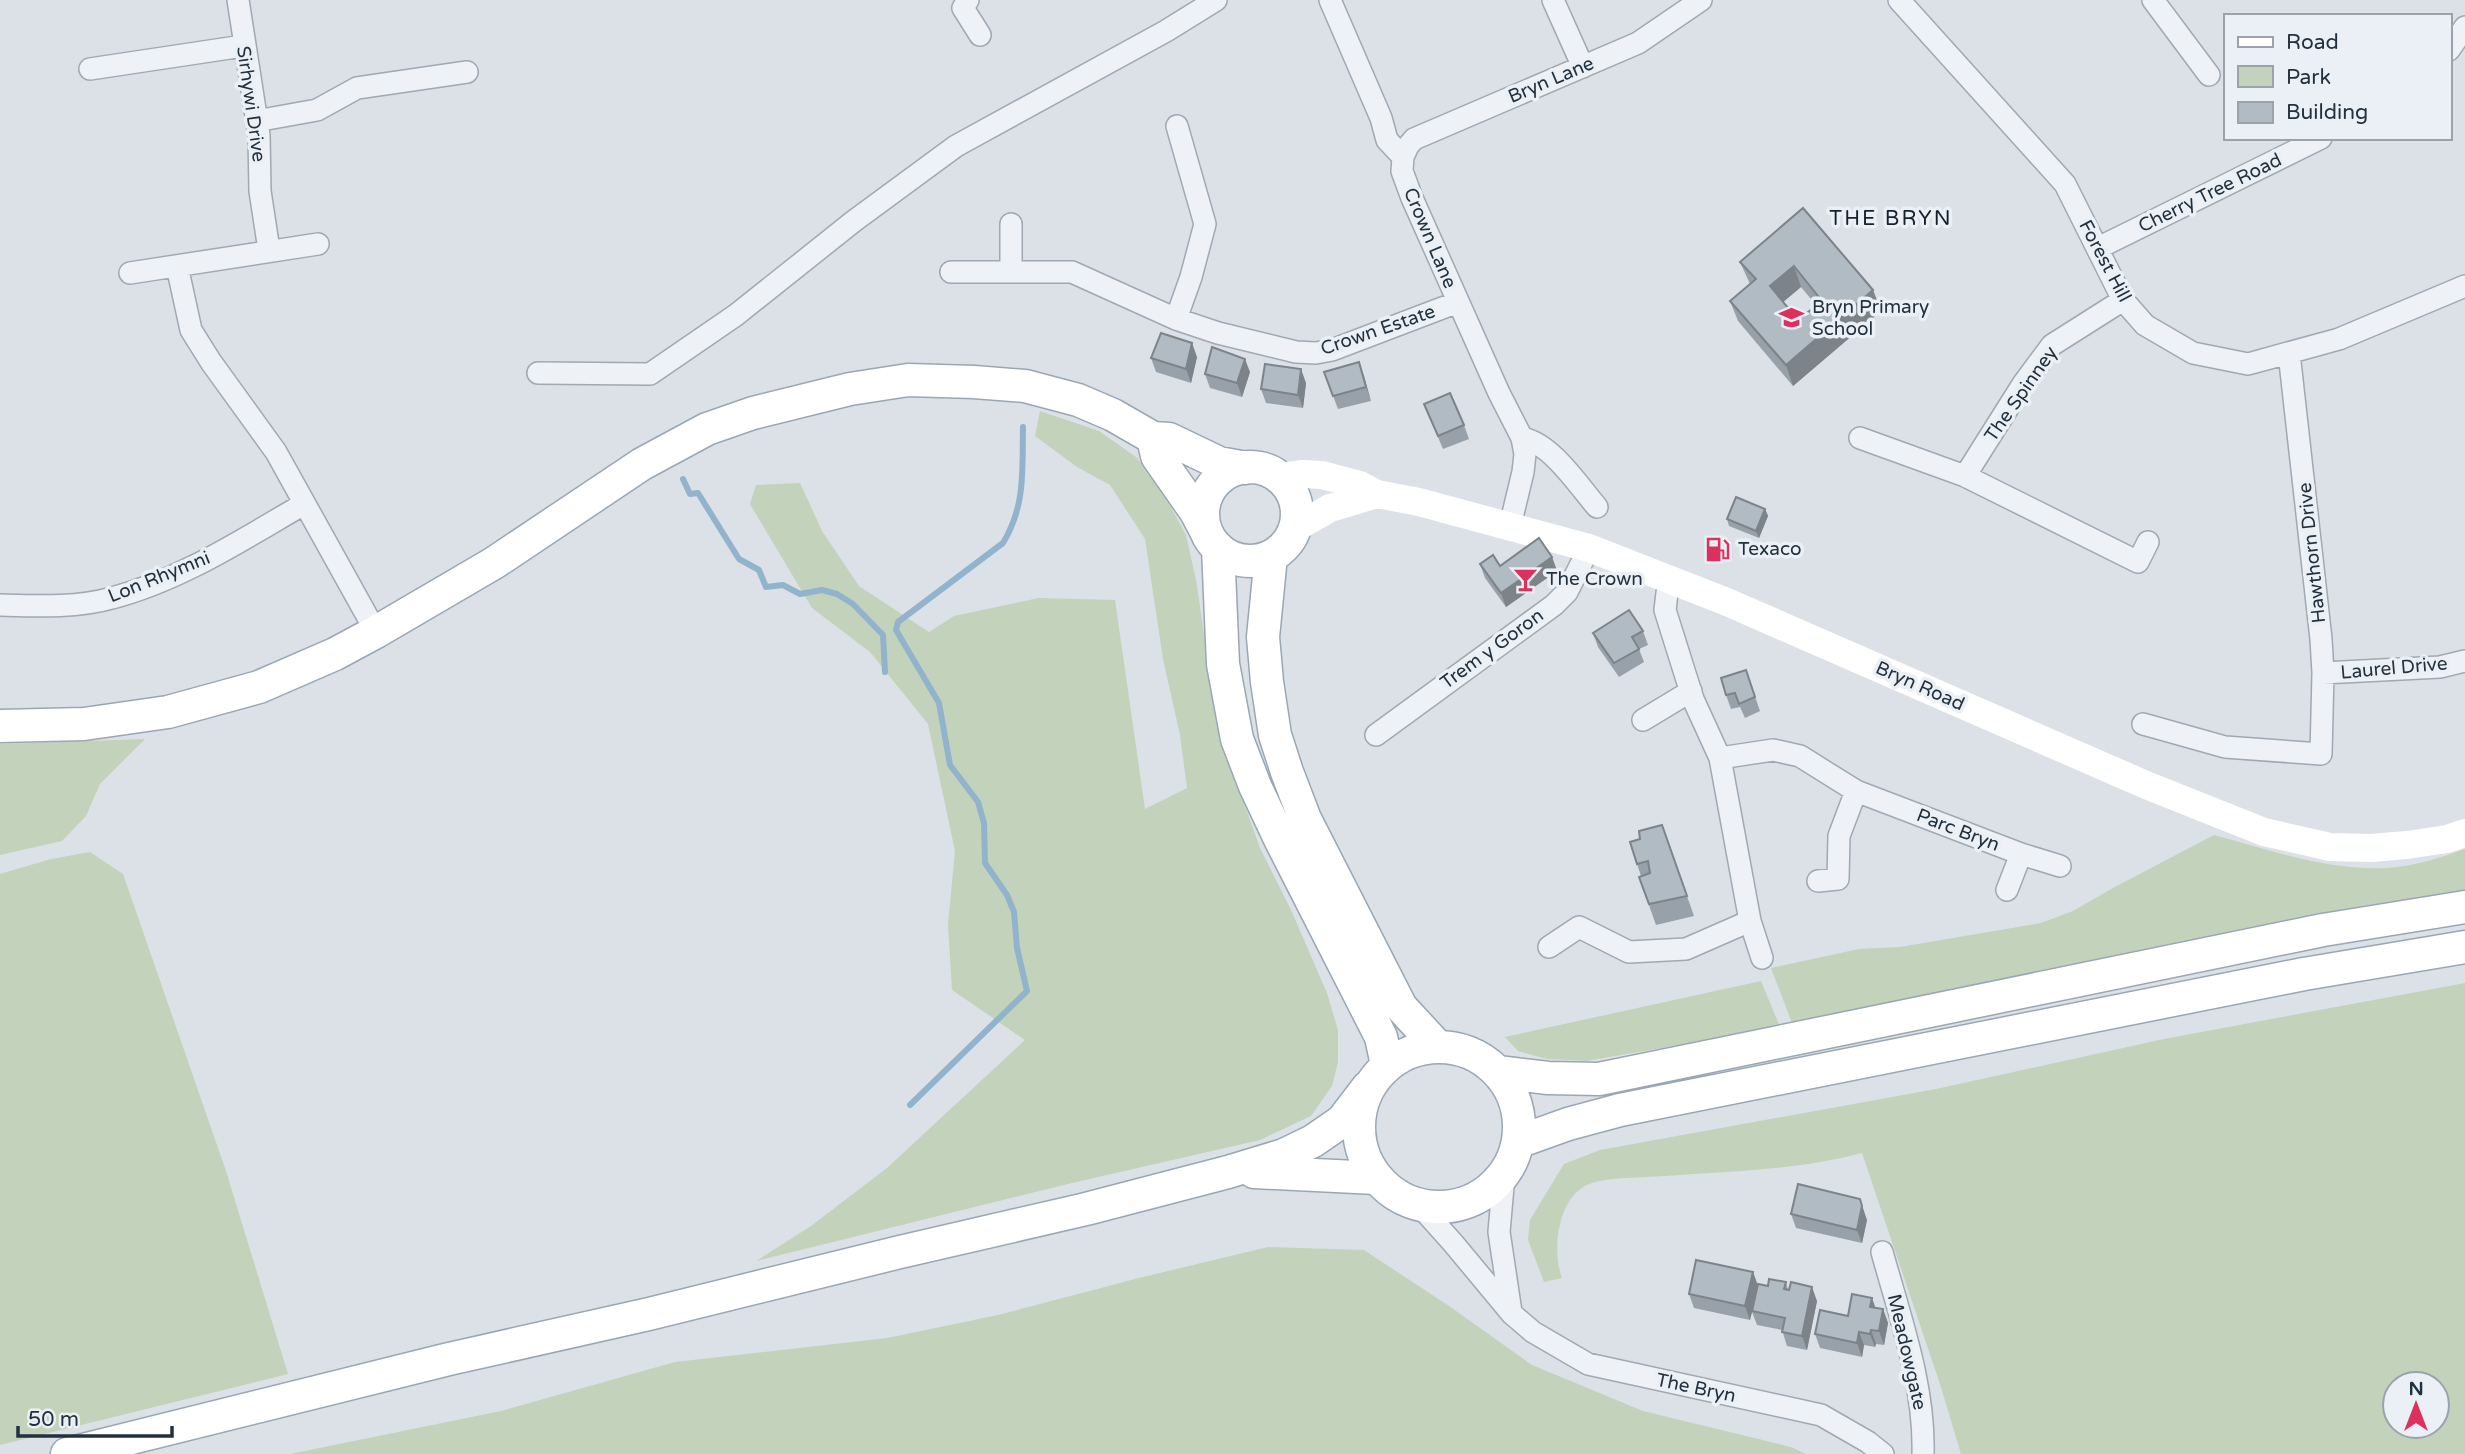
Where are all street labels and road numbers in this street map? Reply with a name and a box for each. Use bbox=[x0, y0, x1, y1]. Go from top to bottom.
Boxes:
street label: Sirhywi Drive bbox=[232, 45, 270, 163]
street label: Bryn Lane bbox=[1505, 52, 1597, 108]
street label: Cherry Tree Road bbox=[2135, 149, 2285, 237]
street label: Crown Lane bbox=[1399, 184, 1461, 292]
street label: Forest Hill bbox=[2074, 216, 2136, 306]
street label: Crown Estate bbox=[1318, 300, 1438, 360]
street label: The Spinney bbox=[1980, 342, 2062, 446]
street label: Hawthorn Drive bbox=[2294, 482, 2330, 624]
street label: Lon Rhymni bbox=[105, 547, 213, 607]
street label: Trem y Goron bbox=[1436, 604, 1548, 694]
street label: Laurel Drive bbox=[2340, 652, 2448, 684]
street label: Bryn Road bbox=[1872, 657, 1968, 715]
street label: Parc Bryn bbox=[1913, 804, 2003, 856]
street label: Meadowgate bbox=[1883, 1292, 1931, 1412]
street label: The Bryn bbox=[1654, 1369, 1738, 1407]

